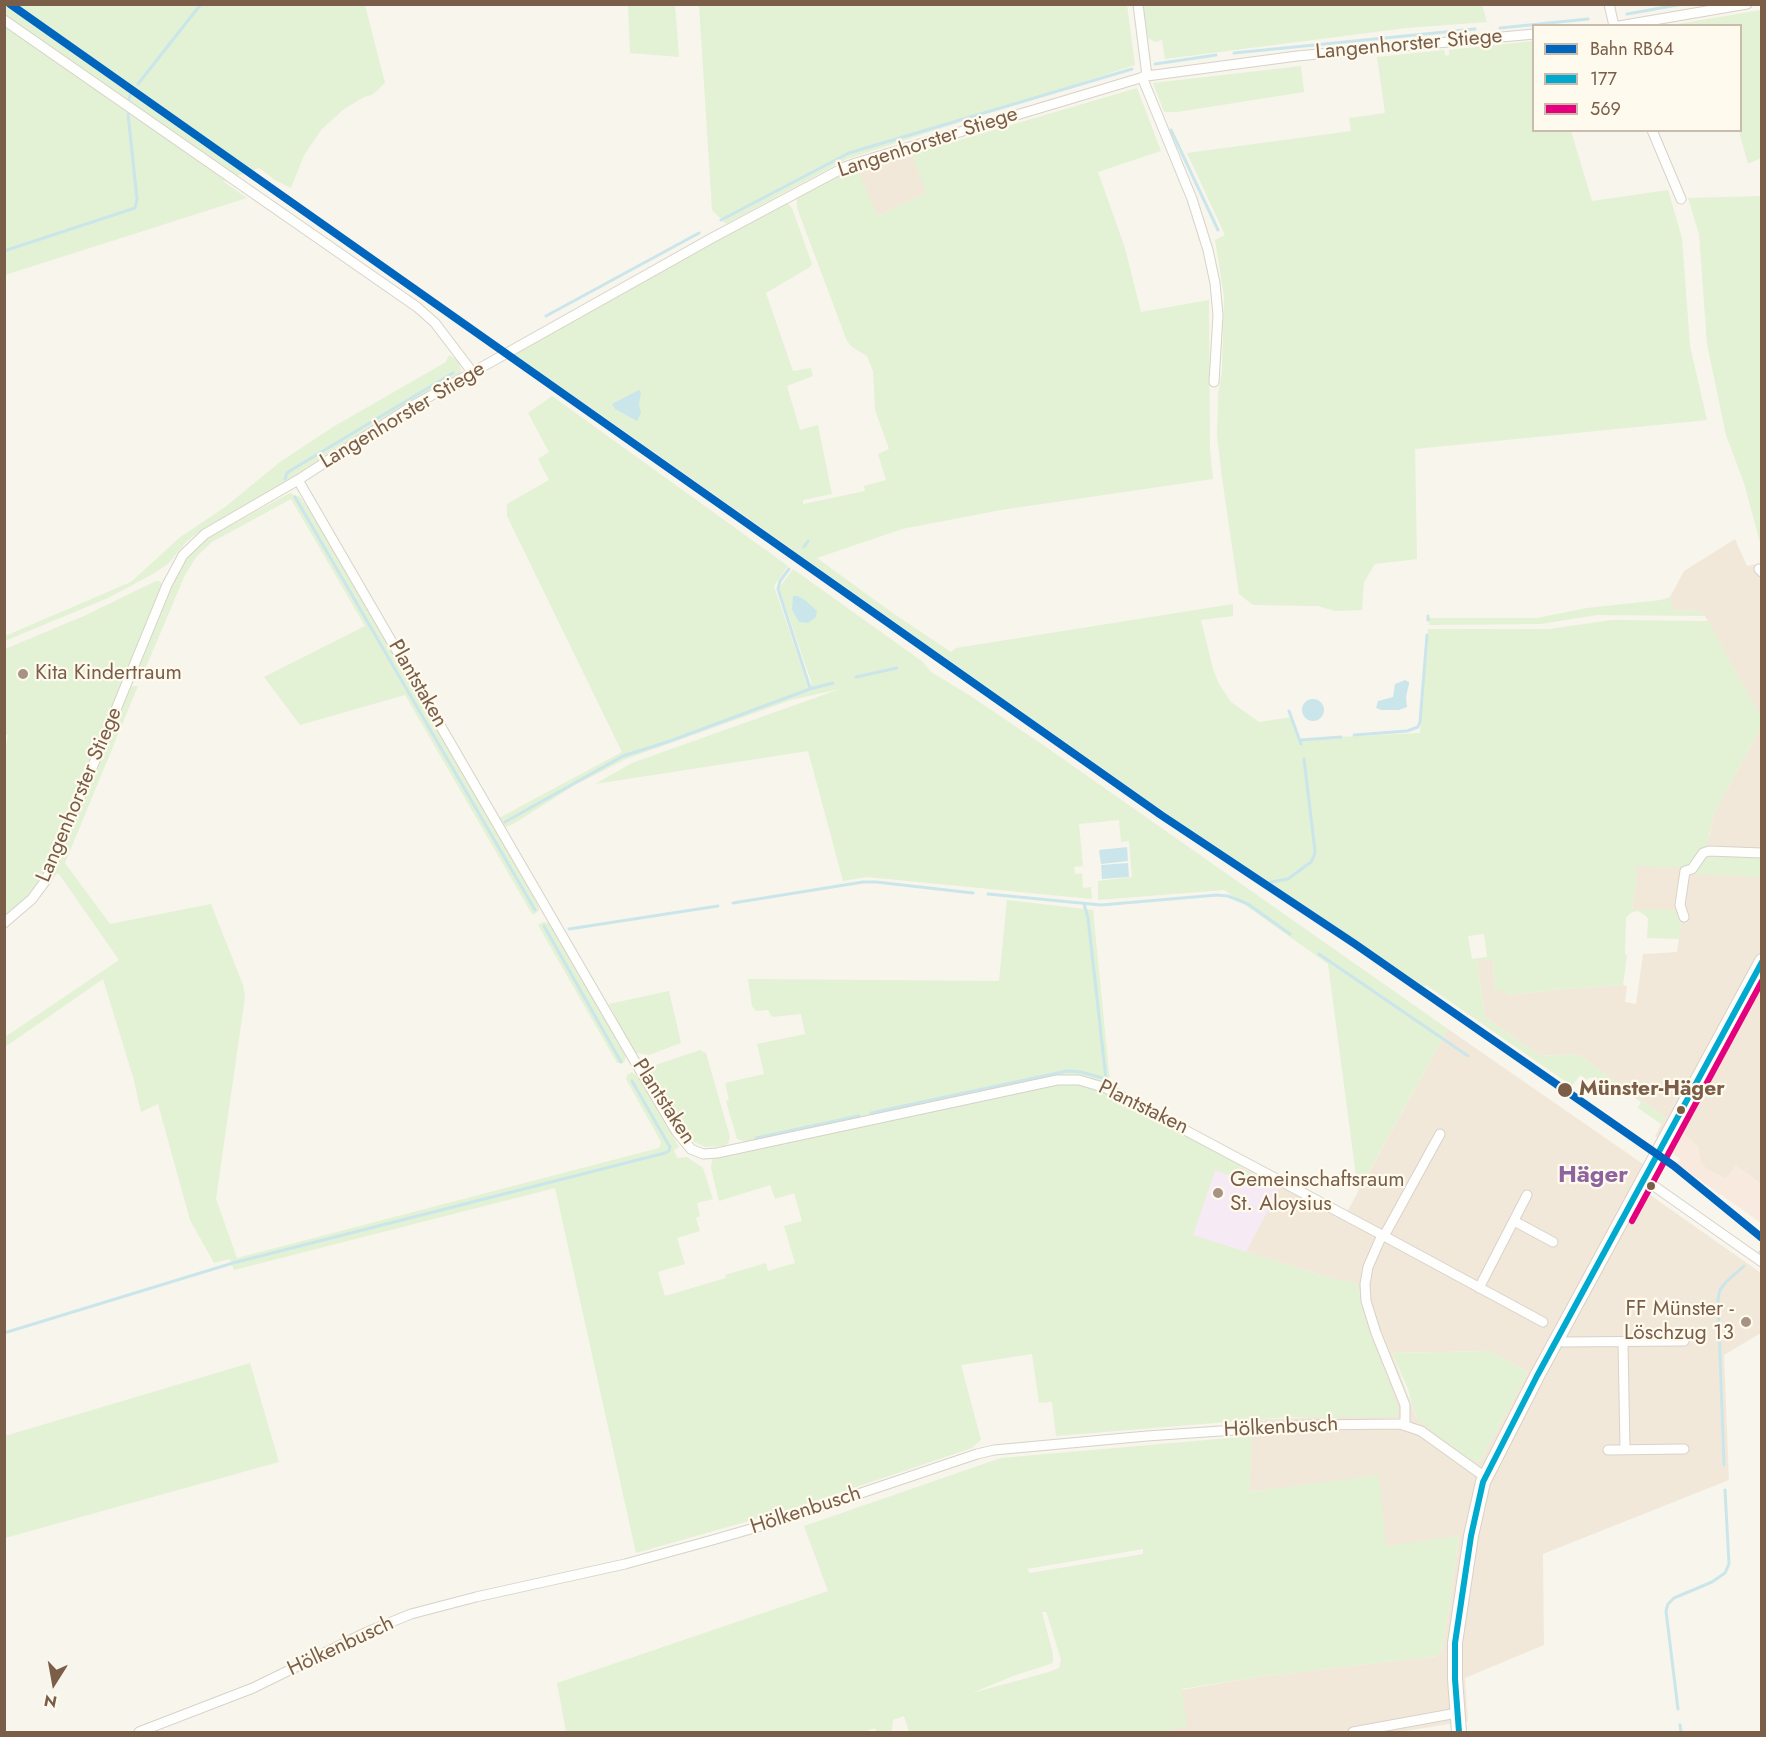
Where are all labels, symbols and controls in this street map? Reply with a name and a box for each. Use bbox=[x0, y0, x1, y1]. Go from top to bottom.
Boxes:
street label: Langenhorster Stiege bbox=[1315, 24, 1503, 66]
legend bbox=[1532, 24, 1742, 132]
text: Bahn RB64 bbox=[1590, 36, 1674, 62]
text: 177 bbox=[1590, 66, 1617, 92]
text: 569 bbox=[1590, 96, 1621, 122]
street label: Langenhorster Stiege bbox=[835, 102, 1021, 184]
street label: Langenhorster Stiege bbox=[316, 357, 490, 475]
street label: Plantstaken bbox=[382, 636, 452, 732]
place label: Kita Kindertraum bbox=[35, 661, 182, 687]
marker: Kita Kindertraum bbox=[16, 667, 30, 681]
street label: Langenhorster Stiege bbox=[32, 704, 128, 886]
street label: Plantstaken bbox=[626, 1055, 700, 1149]
street label: Plantstaken bbox=[1094, 1075, 1192, 1141]
place label: Münster-Häger bbox=[1579, 1077, 1725, 1103]
marker: Münster-Häger bbox=[1556, 1081, 1574, 1099]
unlabelled marker bbox=[1675, 1104, 1687, 1116]
district label: Häger bbox=[1558, 1162, 1628, 1190]
place label: Gemeinschaftsraum St. Aloysius bbox=[1230, 1168, 1405, 1218]
unlabelled marker bbox=[1645, 1180, 1657, 1192]
marker: Gemeinschaftsraum St. Aloysius bbox=[1211, 1186, 1225, 1200]
place label: FF Münster - Löschzug 13 bbox=[1624, 1297, 1734, 1347]
marker: FF Münster - Löschzug 13 bbox=[1739, 1315, 1753, 1329]
street label: Hölkenbusch bbox=[1223, 1412, 1339, 1444]
street label: Hölkenbusch bbox=[748, 1481, 864, 1541]
street label: Hölkenbusch bbox=[284, 1611, 398, 1683]
north arrow bbox=[24, 1653, 84, 1713]
text: N bbox=[42, 1689, 59, 1714]

